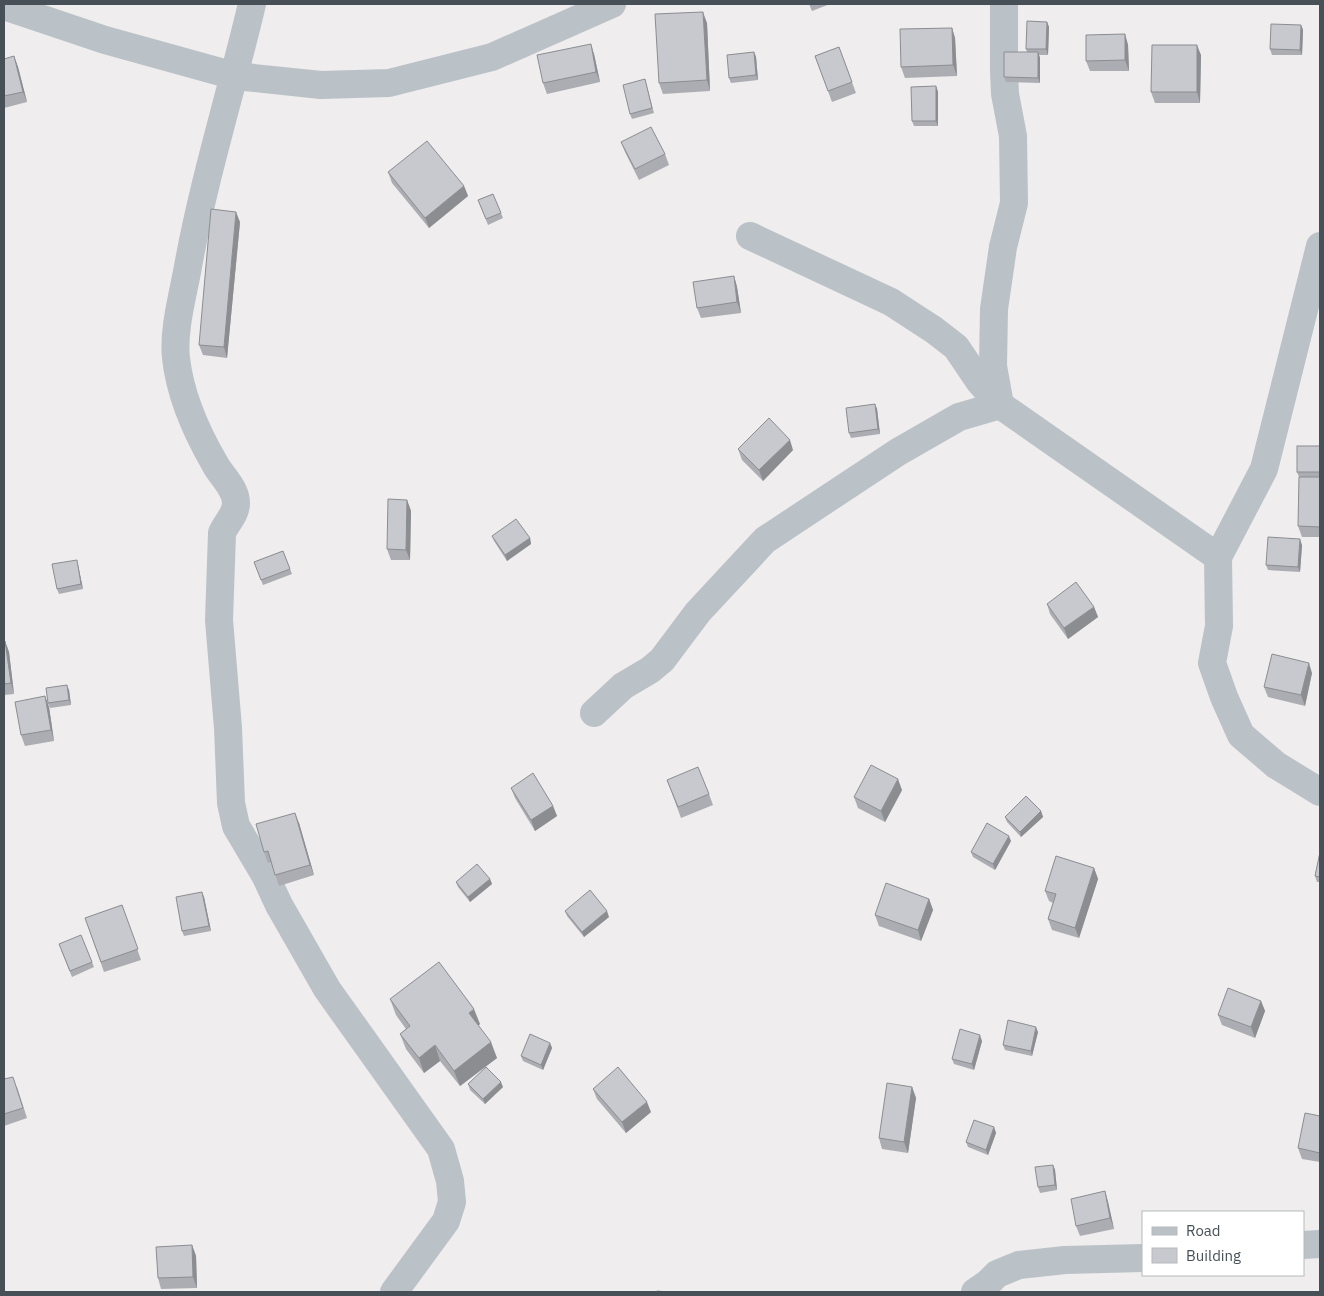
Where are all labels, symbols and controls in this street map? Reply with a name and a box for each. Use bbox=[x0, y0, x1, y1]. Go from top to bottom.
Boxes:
legend bbox=[1142, 1211, 1304, 1276]
text: Road bbox=[1186, 1221, 1221, 1240]
text: Building bbox=[1186, 1246, 1241, 1265]

